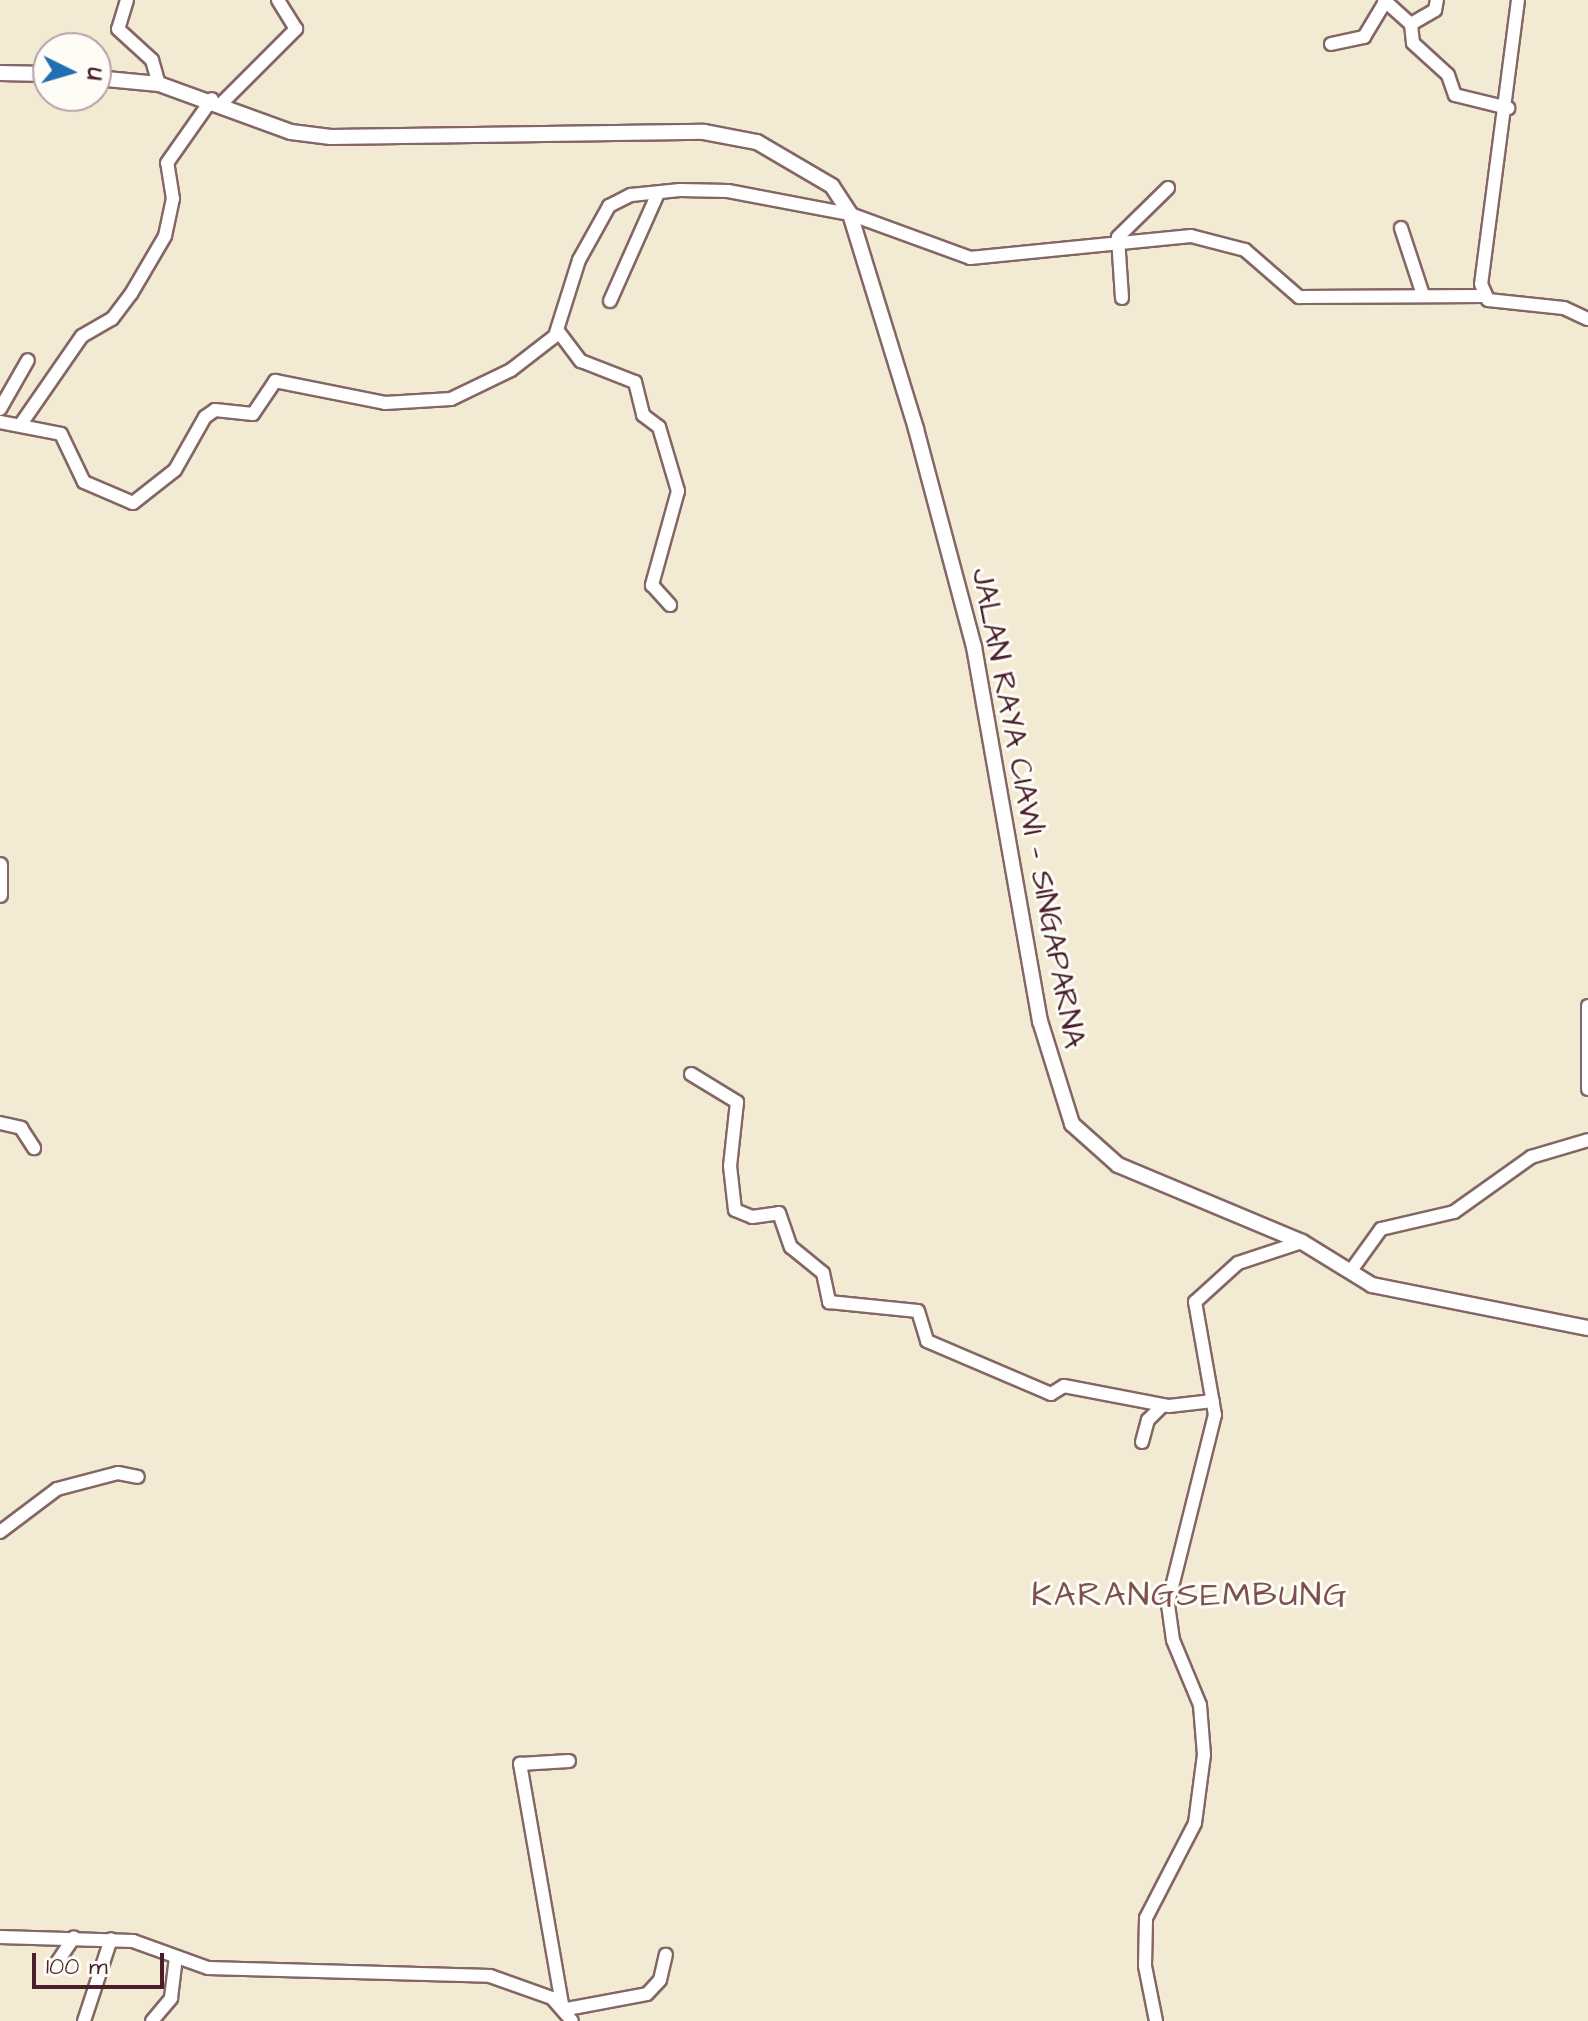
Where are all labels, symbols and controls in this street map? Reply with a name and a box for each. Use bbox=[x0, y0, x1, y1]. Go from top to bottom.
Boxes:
north arrow bbox=[32, 32, 112, 112]
text: U bbox=[78, 66, 110, 81]
street label: JALAN RAYA CIAWI — SINGAPARNA bbox=[964, 565, 1092, 1051]
district label: KARANGSEMBUNG bbox=[1031, 1576, 1349, 1616]
scale bar bbox=[36, 1937, 168, 1987]
text: 100 m bbox=[46, 1950, 108, 1984]

